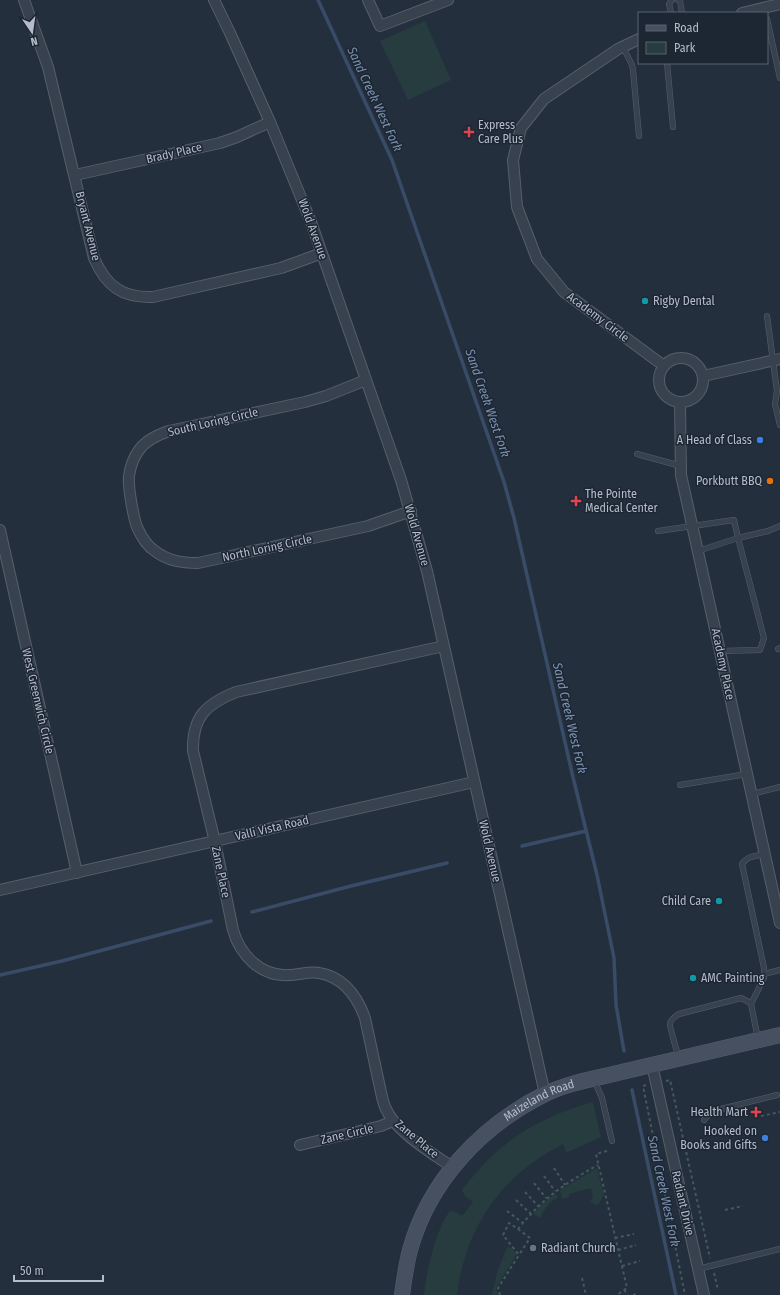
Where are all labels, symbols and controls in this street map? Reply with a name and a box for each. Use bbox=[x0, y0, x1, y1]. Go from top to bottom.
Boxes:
north arrow bbox=[12, 12, 52, 52]
legend bbox=[638, 12, 768, 64]
text: Road bbox=[674, 21, 699, 35]
text: N bbox=[29, 34, 39, 48]
text: Park bbox=[674, 41, 696, 55]
water label: Sand Creek West Fork bbox=[344, 44, 406, 154]
place label: Express Care Plus bbox=[478, 118, 523, 146]
marker: Express Care Plus bbox=[463, 126, 475, 138]
street label: Brady Place bbox=[145, 140, 203, 166]
street label: Bryant Avenue bbox=[73, 190, 103, 262]
street label: Wold Avenue bbox=[296, 197, 330, 261]
street label: Academy Circle bbox=[564, 289, 632, 345]
place label: Rigby Dental bbox=[653, 294, 715, 308]
marker: Rigby Dental bbox=[640, 296, 650, 306]
water label: Sand Creek West Fork bbox=[462, 346, 514, 460]
street label: South Loring Circle bbox=[167, 405, 260, 439]
place label: A Head of Class bbox=[677, 433, 752, 447]
marker: A Head of Class bbox=[755, 435, 765, 445]
place label: Porkbutt BBQ bbox=[696, 474, 762, 488]
marker: Porkbutt BBQ bbox=[765, 476, 775, 486]
place label: The Pointe Medical Center bbox=[585, 487, 658, 515]
marker: The Pointe Medical Center bbox=[570, 495, 582, 507]
street label: Wold Avenue bbox=[402, 502, 433, 568]
street label: North Loring Circle bbox=[221, 532, 313, 564]
street label: Academy Place bbox=[709, 627, 737, 701]
street label: West Greenwich Circle bbox=[19, 647, 57, 755]
water label: Sand Creek West Fork bbox=[550, 660, 590, 775]
street label: Valli Vista Road bbox=[234, 813, 310, 843]
street label: Wold Avenue bbox=[476, 818, 504, 884]
street label: Zane Place bbox=[209, 845, 233, 899]
place label: Child Care bbox=[662, 894, 711, 908]
marker: Child Care bbox=[714, 896, 724, 906]
place label: AMC Painting bbox=[701, 971, 765, 985]
marker: AMC Painting bbox=[688, 973, 698, 983]
street label: Maizeland Road bbox=[501, 1077, 576, 1124]
place label: Health Mart bbox=[690, 1105, 748, 1119]
marker: Health Mart bbox=[751, 1107, 761, 1117]
street label: Zane Place bbox=[392, 1117, 442, 1161]
street label: Zane Circle bbox=[319, 1121, 375, 1147]
place label: Hooked on Books and Gifts bbox=[680, 1124, 757, 1152]
water label: Sand Creek West Fork bbox=[645, 1133, 683, 1249]
marker: Hooked on Books and Gifts bbox=[760, 1133, 770, 1143]
street label: Radiant Drive bbox=[669, 1169, 697, 1237]
place label: Radiant Church bbox=[541, 1241, 616, 1255]
marker: Radiant Church bbox=[528, 1243, 538, 1253]
scale bar bbox=[14, 1257, 103, 1283]
text: 50 m bbox=[20, 1264, 44, 1278]

